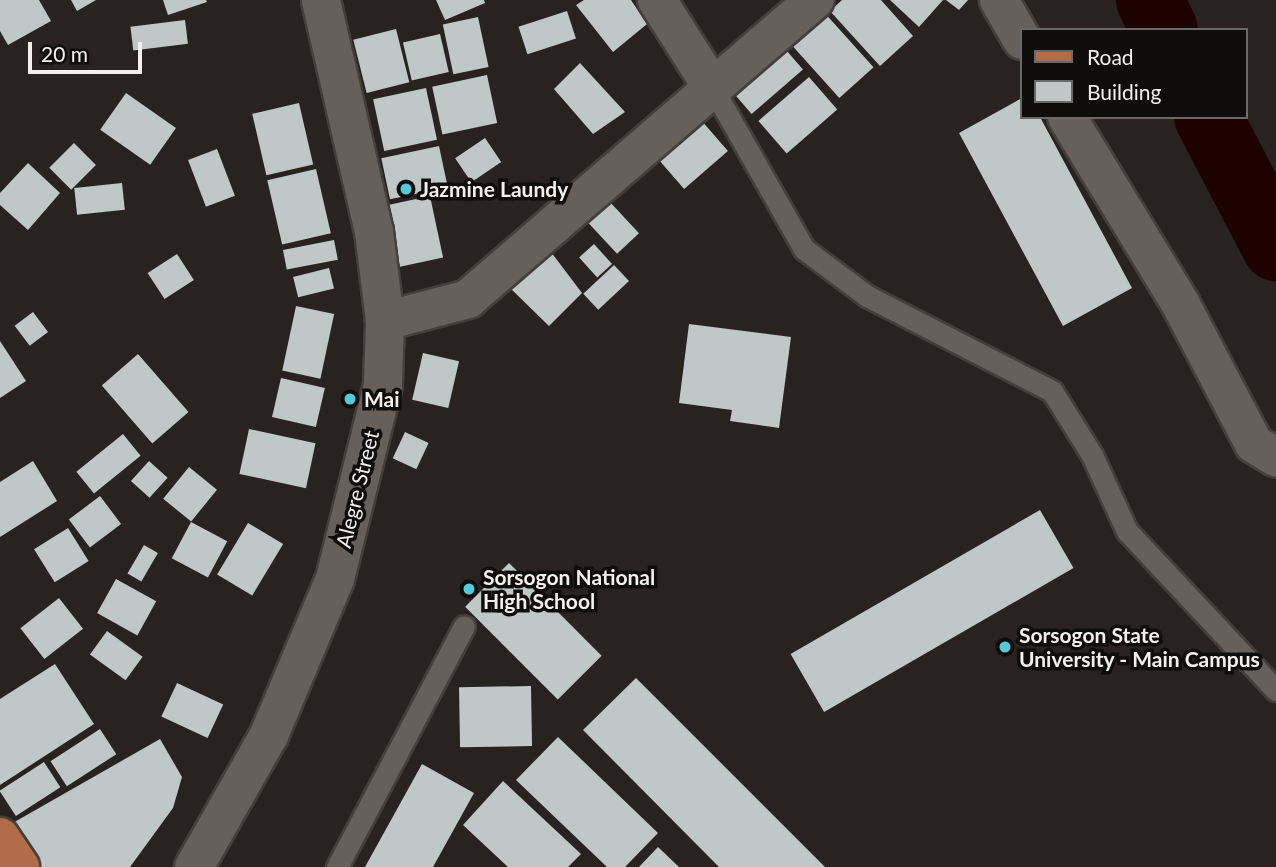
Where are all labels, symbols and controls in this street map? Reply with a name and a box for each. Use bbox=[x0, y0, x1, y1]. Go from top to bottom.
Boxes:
scale bar bbox=[32, 28, 145, 72]
legend bbox=[1020, 28, 1248, 119]
text: 20 m bbox=[41, 41, 88, 66]
text: Road bbox=[1087, 44, 1134, 69]
text: Building bbox=[1087, 79, 1162, 104]
place label: Jazmine Laundy bbox=[420, 176, 568, 202]
marker: Jazmine Laundy bbox=[398, 181, 414, 197]
place label: Mai bbox=[364, 386, 400, 412]
marker: Mai bbox=[342, 391, 358, 407]
street label: Alegre Street bbox=[330, 428, 384, 550]
place label: Sorsogon National High School bbox=[483, 564, 655, 614]
marker: Sorsogon National High School bbox=[461, 581, 477, 597]
place label: Sorsogon State University - Main Campus bbox=[1019, 622, 1260, 672]
marker: Sorsogon State University - Main Campus bbox=[997, 639, 1013, 655]

